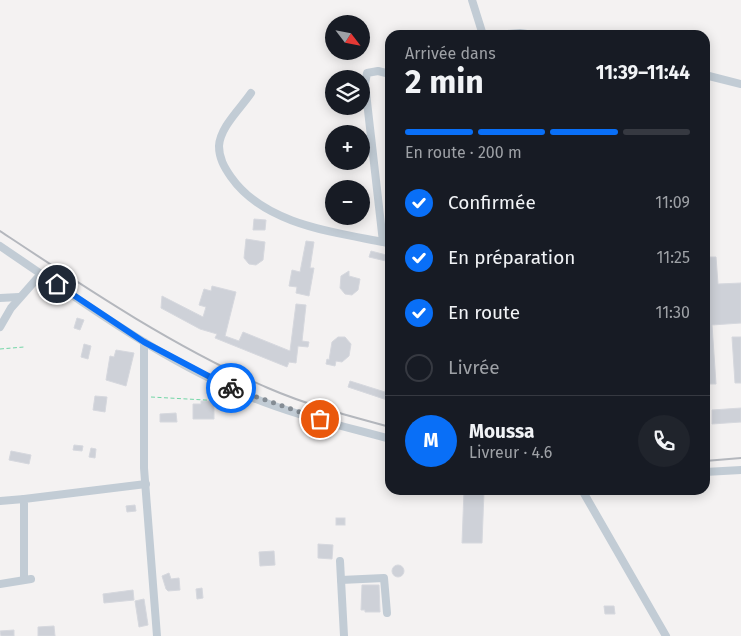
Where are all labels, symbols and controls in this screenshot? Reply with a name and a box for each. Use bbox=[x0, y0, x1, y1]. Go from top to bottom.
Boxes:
north arrow bbox=[325, 15, 370, 60]
map controls bbox=[325, 15, 370, 225]
text: Arrivée dans bbox=[405, 44, 496, 63]
text: 11:39–11:44 bbox=[596, 61, 690, 84]
text: 2 min bbox=[405, 63, 484, 101]
button: layers bbox=[325, 70, 370, 115]
button: + bbox=[325, 125, 370, 170]
text: En route · 200 m bbox=[405, 143, 522, 162]
button: − bbox=[325, 180, 370, 225]
icon: check bbox=[405, 189, 433, 217]
text: Confirmée bbox=[448, 191, 536, 214]
text: 11:09 bbox=[655, 193, 690, 212]
icon: check bbox=[405, 244, 433, 272]
text: En préparation bbox=[448, 246, 575, 269]
text: 11:25 bbox=[657, 248, 690, 267]
pin bbox=[36, 263, 78, 305]
icon: home bbox=[43, 270, 71, 298]
icon: check bbox=[405, 299, 433, 327]
text: En route bbox=[448, 301, 520, 324]
text: 11:30 bbox=[655, 303, 690, 322]
text: Livrée bbox=[448, 356, 500, 379]
courier bbox=[206, 363, 256, 413]
icon: bike bbox=[217, 374, 245, 402]
pin bbox=[299, 398, 341, 440]
icon: bag bbox=[306, 405, 334, 433]
button: phone bbox=[638, 415, 690, 467]
text: Moussa bbox=[469, 420, 534, 443]
text: M bbox=[424, 429, 438, 452]
text: Livreur · 4.6 bbox=[469, 443, 552, 462]

